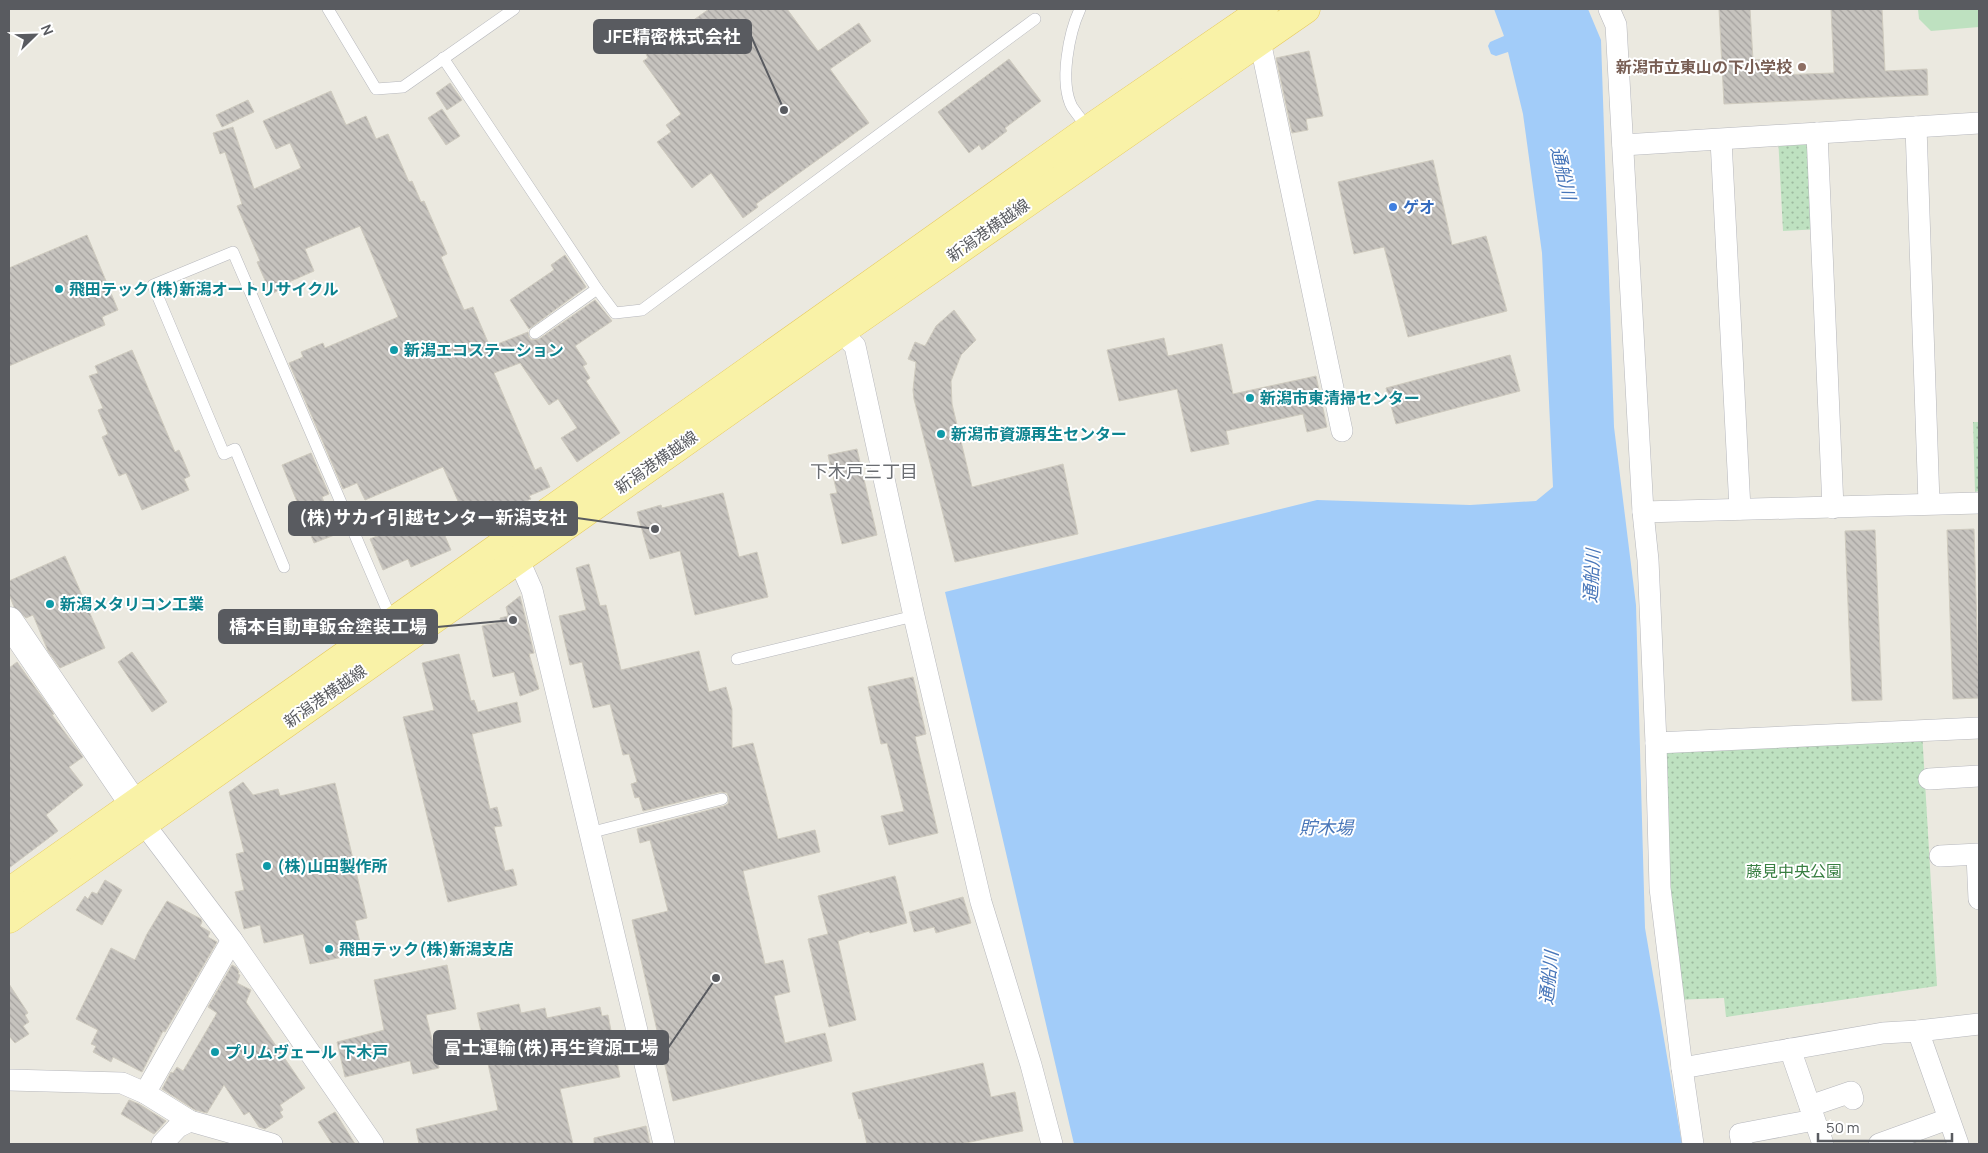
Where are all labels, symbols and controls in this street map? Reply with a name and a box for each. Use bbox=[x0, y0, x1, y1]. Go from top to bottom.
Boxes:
north arrow bbox=[10, 10, 60, 60]
callout: JFE精密株式会社 bbox=[594, 20, 751, 53]
text: N bbox=[37, 21, 58, 38]
text: JFE精密株式会社 bbox=[604, 24, 740, 48]
place label: 新潟市立東山の下小学校 bbox=[1616, 56, 1792, 78]
marker: 新潟市立東山の下小学校 bbox=[1796, 61, 1808, 73]
water label: 通船川 bbox=[1546, 144, 1582, 204]
street label: 新潟港横越線 bbox=[942, 193, 1034, 267]
place label: ゲオ bbox=[1403, 196, 1435, 218]
marker: ゲオ bbox=[1387, 201, 1399, 213]
place label: 飛田テック(株)新潟オートリサイクル bbox=[69, 278, 339, 300]
marker: 飛田テック(株)新潟オートリサイクル bbox=[53, 283, 65, 295]
place label: 新潟エコステーション bbox=[404, 339, 564, 361]
marker: 新潟エコステーション bbox=[388, 344, 400, 356]
place label: 新潟市東清掃センター bbox=[1260, 387, 1420, 409]
marker: 新潟市東清掃センター bbox=[1244, 392, 1256, 404]
place label: 新潟市資源再生センター bbox=[951, 423, 1127, 445]
street label: 新潟港横越線 bbox=[610, 425, 702, 499]
marker: 新潟市資源再生センター bbox=[935, 428, 947, 440]
district label: 下木戸三丁目 bbox=[810, 459, 918, 483]
callout: (株)サカイ引越センター新潟支社 bbox=[289, 502, 577, 535]
text: (株)サカイ引越センター新潟支社 bbox=[299, 505, 567, 529]
water label: 通船川 bbox=[1578, 546, 1605, 604]
place label: 新潟メタリコン工業 bbox=[60, 593, 204, 615]
marker: 新潟メタリコン工業 bbox=[44, 598, 56, 610]
callout: 橋本自動車鈑金塗装工場 bbox=[219, 610, 437, 643]
text: 橋本自動車鈑金塗装工場 bbox=[229, 614, 427, 638]
street label: 新潟港横越線 bbox=[279, 659, 371, 733]
water label: 貯木場 bbox=[1299, 815, 1355, 839]
place label: (株)山田製作所 bbox=[277, 855, 388, 877]
marker: (株)山田製作所 bbox=[261, 860, 273, 872]
park label: 藤見中央公園 bbox=[1746, 860, 1842, 882]
place label: 飛田テック(株)新潟支店 bbox=[339, 938, 514, 960]
marker: 飛田テック(株)新潟支店 bbox=[323, 943, 335, 955]
water label: 通船川 bbox=[1533, 948, 1563, 1006]
callout: 富士運輸(株)再生資源工場 bbox=[434, 1031, 668, 1064]
text: 富士運輸(株)再生資源工場 bbox=[444, 1035, 658, 1059]
place label: プリムヴェール 下木戸 bbox=[225, 1041, 388, 1063]
marker: プリムヴェール 下木戸 bbox=[209, 1046, 221, 1058]
scale bar bbox=[1818, 1110, 1952, 1142]
text: 50 m bbox=[1826, 1117, 1860, 1138]

